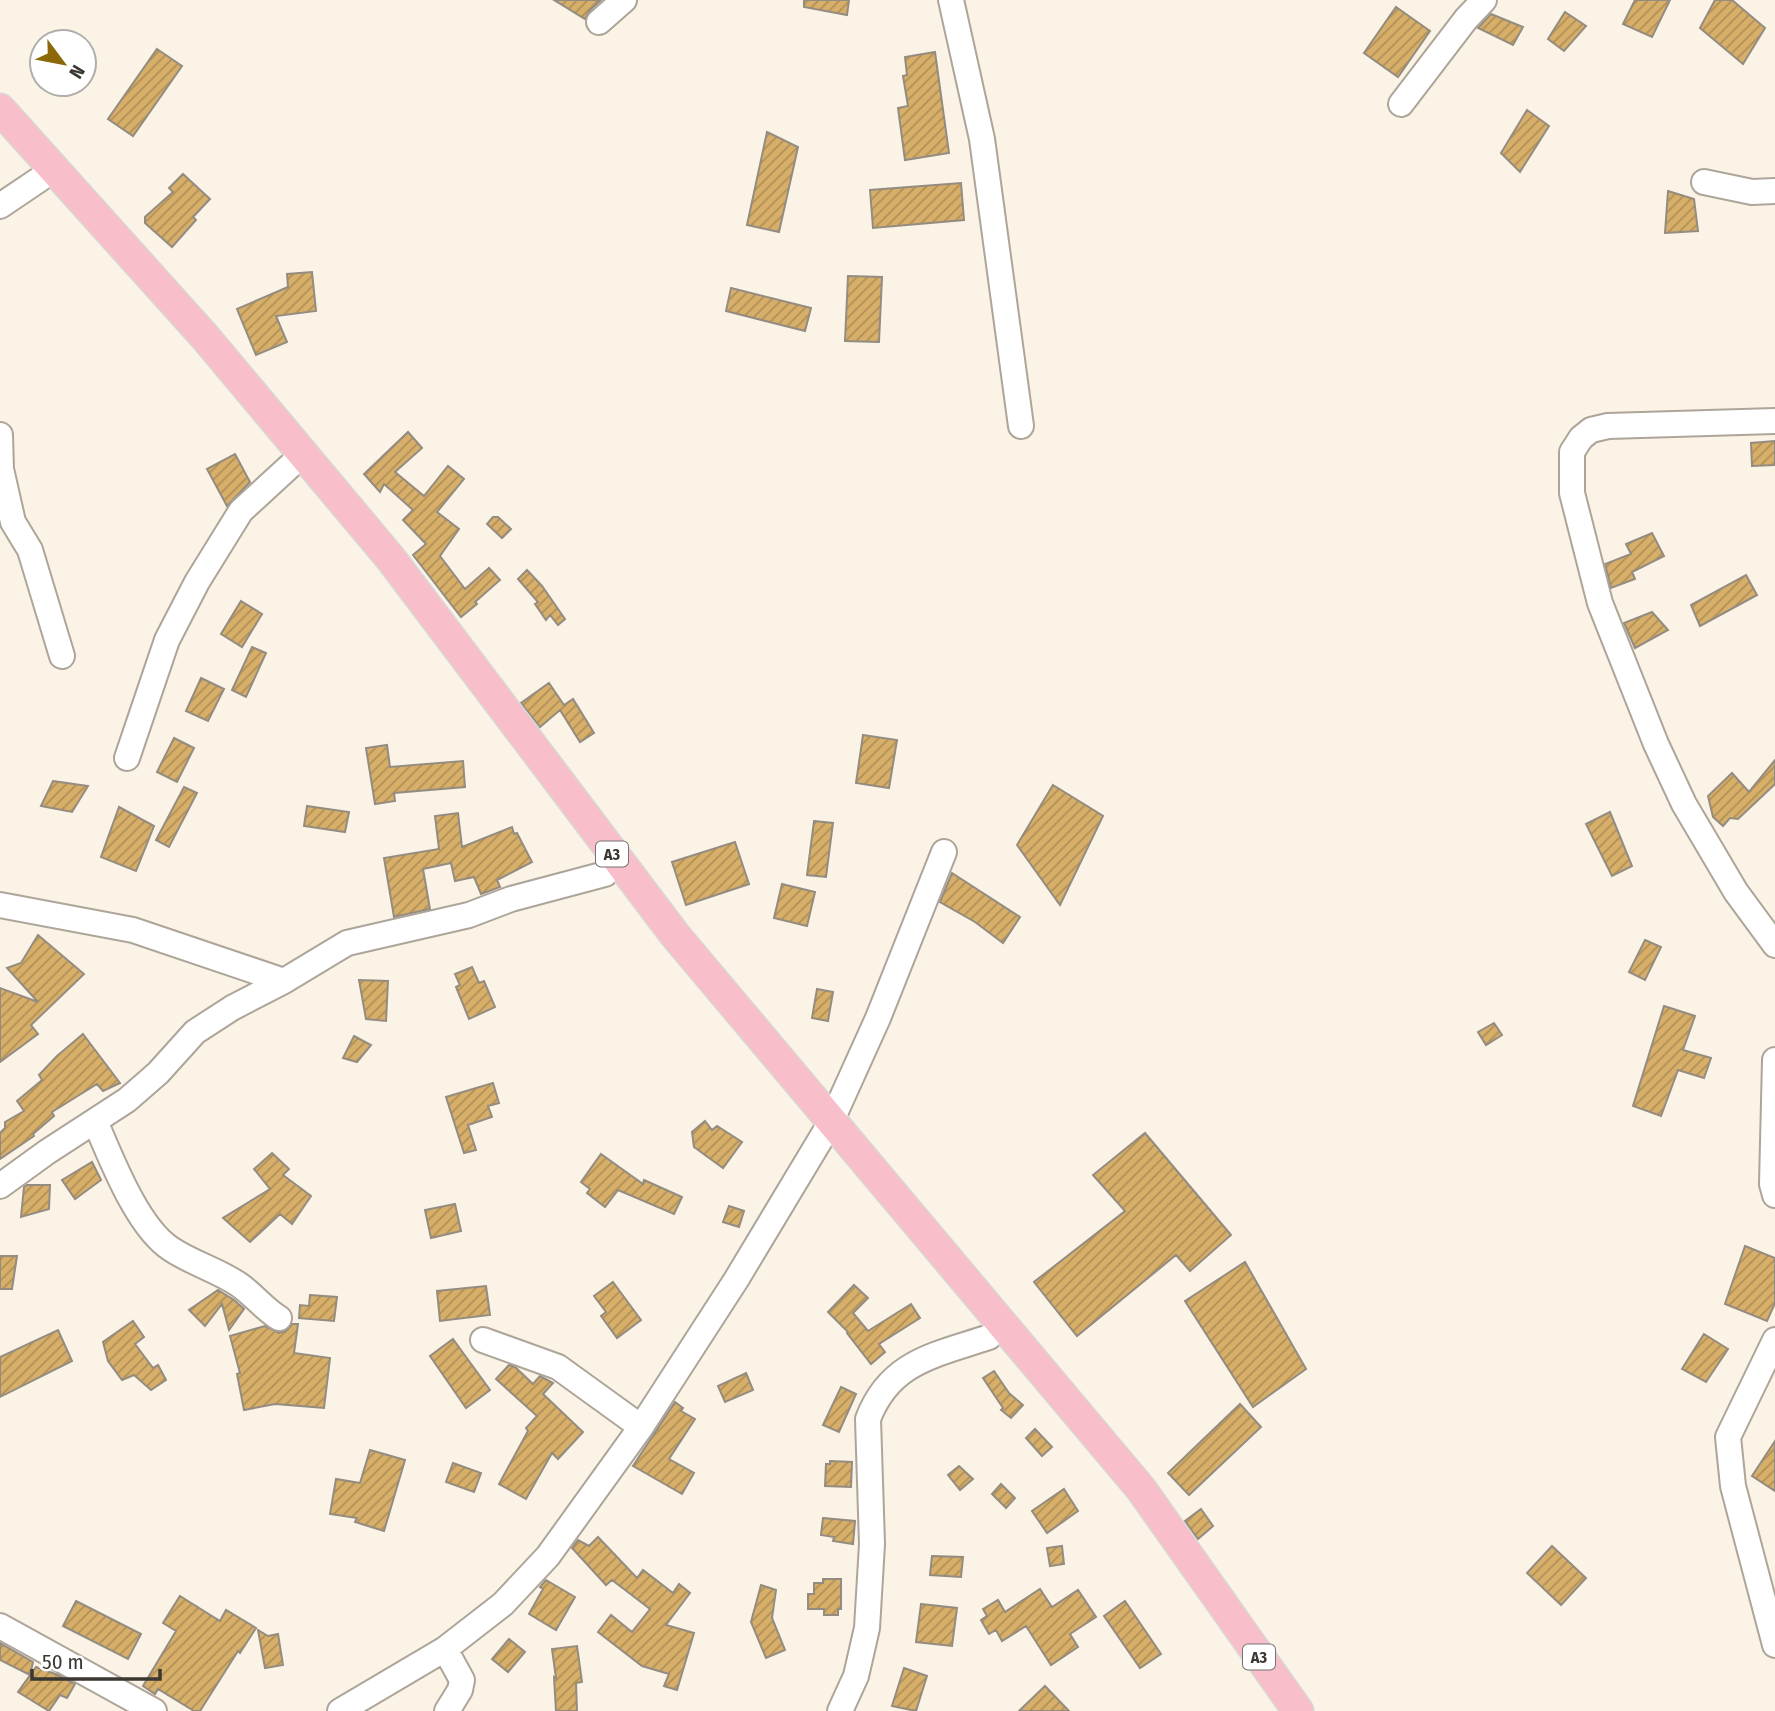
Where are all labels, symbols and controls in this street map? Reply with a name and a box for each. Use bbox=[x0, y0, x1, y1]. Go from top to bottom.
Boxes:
north arrow bbox=[28, 28, 98, 98]
text: N bbox=[64, 61, 90, 83]
road number: A3 bbox=[596, 842, 628, 866]
scale bar bbox=[32, 1638, 159, 1682]
road number: A3 bbox=[1243, 1644, 1275, 1670]
text: 50 m bbox=[42, 1649, 84, 1675]

